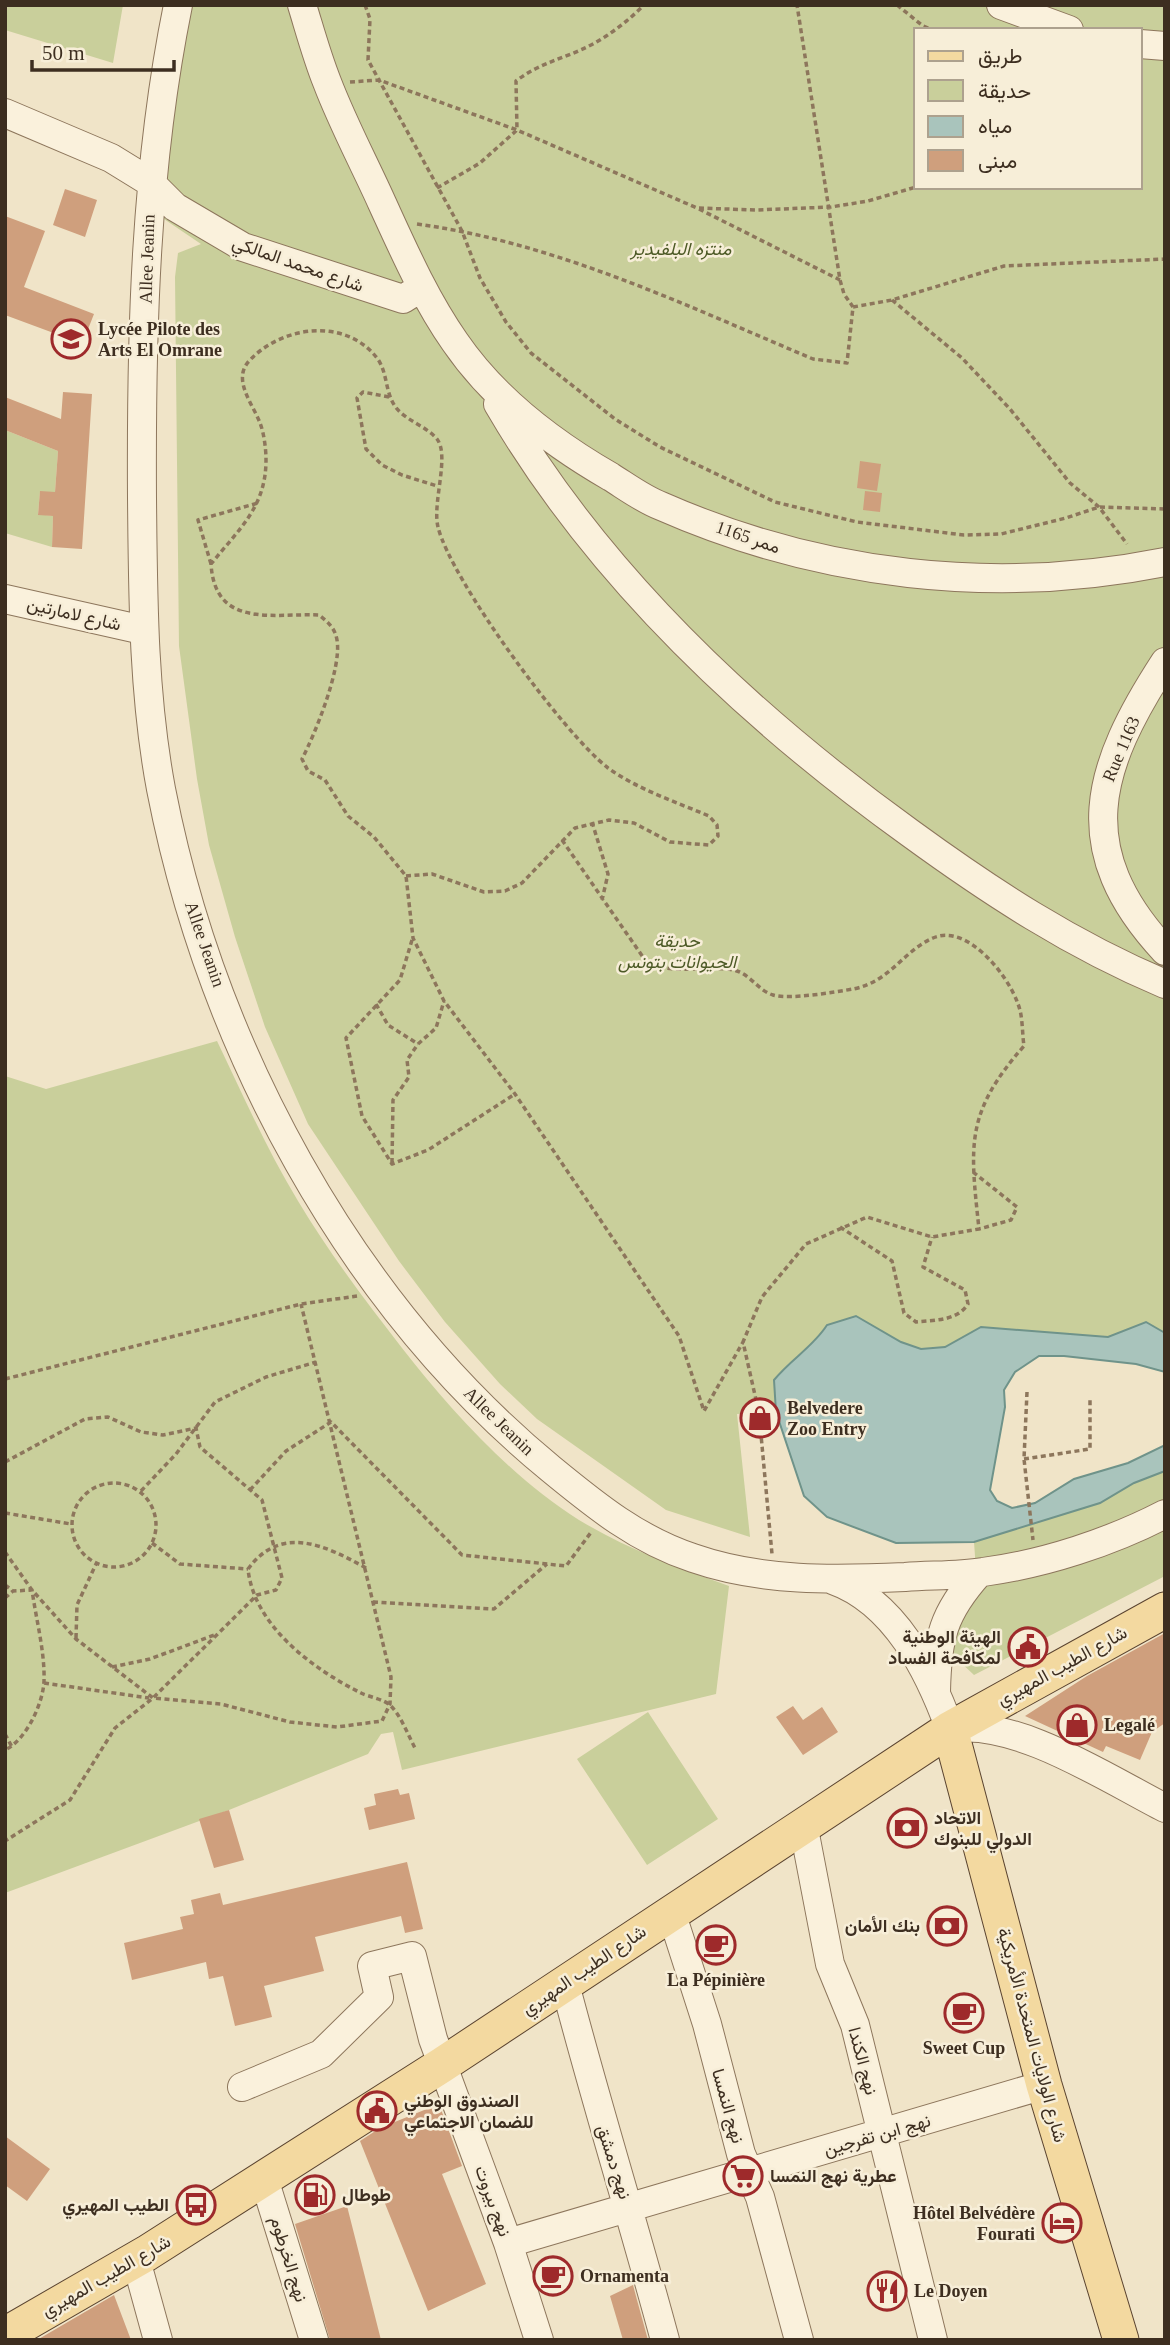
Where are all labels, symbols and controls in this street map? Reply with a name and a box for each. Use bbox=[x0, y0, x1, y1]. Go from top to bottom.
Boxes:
scale bar bbox=[32, 28, 173, 72]
legend bbox=[914, 28, 1142, 189]
text: 50 m bbox=[42, 41, 85, 65]
text: طريق bbox=[978, 44, 1023, 69]
text: حديقة bbox=[978, 79, 1031, 103]
text: مياه bbox=[978, 114, 1012, 138]
text: مبنى bbox=[978, 149, 1017, 173]
street label: Allee Jeanin bbox=[135, 214, 159, 304]
street label: شارع محمد المالكي bbox=[228, 232, 366, 301]
park label: منتزه البلفيدير bbox=[630, 239, 732, 260]
school or university icon: Lycée Pilote des Arts El Omrane bbox=[50, 318, 92, 360]
place label: Lycée Pilote des Arts El Omrane bbox=[98, 319, 222, 360]
street label: ممر 1165 bbox=[713, 517, 783, 558]
street label: شارع لامارتين bbox=[25, 593, 123, 636]
street label: Rue 1163 bbox=[1098, 713, 1144, 785]
street label: Allee Jeanin bbox=[181, 898, 229, 990]
park label: حديقة الحيوانات بتونس bbox=[618, 931, 738, 973]
street label: Allee Jeanin bbox=[460, 1383, 538, 1459]
shop icon: Belvedere Zoo Entry bbox=[739, 1397, 781, 1439]
place label: Belvedere Zoo Entry bbox=[787, 1398, 867, 1439]
street label: شارع الطيب المهيري bbox=[994, 1622, 1133, 1714]
public building icon: الهيئة الوطنية لمكافحة الفساد bbox=[1007, 1626, 1049, 1668]
place label: الهيئة الوطنية لمكافحة الفساد bbox=[888, 1627, 1001, 1668]
shop icon: Legalé bbox=[1056, 1704, 1098, 1746]
place label: Legalé bbox=[1104, 1715, 1155, 1735]
bank icon: الاتحاد الدولي للبنوك bbox=[886, 1807, 928, 1849]
place label: الاتحاد الدولي للبنوك bbox=[934, 1808, 1032, 1854]
bank icon: بنك الأمان bbox=[926, 1905, 968, 1947]
place label: بنك الأمان bbox=[845, 1916, 920, 1937]
street label: شارع الطيب المهيري bbox=[518, 1921, 653, 2023]
cafe icon: La Pépinière bbox=[695, 1924, 737, 1966]
street label: شارع الولايات المتحدة الأمريكية bbox=[992, 1926, 1070, 2145]
place label: La Pépinière bbox=[667, 1970, 765, 1990]
cafe icon: Sweet Cup bbox=[943, 1992, 985, 2034]
street label: نهج الكندا bbox=[842, 2025, 882, 2098]
place label: Sweet Cup bbox=[923, 2038, 1005, 2058]
street label: نهج النمسا bbox=[706, 2066, 748, 2146]
public building icon: الصندوق الوطني للضمان الاجتماعي bbox=[356, 2090, 398, 2132]
place label: الصندوق الوطني للضمان الاجتماعي bbox=[404, 2091, 534, 2137]
street label: نهج ابن تفرجين bbox=[821, 2110, 933, 2162]
street label: نهج دمشق bbox=[591, 2122, 635, 2202]
supermarket icon: عطرية نهج النمسا bbox=[722, 2155, 764, 2197]
street label: نهج بيروت bbox=[469, 2163, 515, 2240]
place label: عطرية نهج النمسا bbox=[770, 2166, 897, 2188]
fuel station icon: طوطال bbox=[294, 2174, 336, 2216]
bus stop icon: الطيب المهيري bbox=[175, 2184, 217, 2226]
place label: طوطال bbox=[342, 2185, 391, 2206]
place label: الطيب المهيري bbox=[62, 2195, 169, 2220]
hotel icon: Hôtel Belvédère Fourati bbox=[1041, 2202, 1083, 2244]
place label: Hôtel Belvédère Fourati bbox=[913, 2203, 1035, 2244]
street label: نهج الخرطوم bbox=[265, 2214, 312, 2305]
street label: شارع الطيب المهيري bbox=[38, 2231, 176, 2325]
cafe icon: Ornamenta bbox=[532, 2255, 574, 2297]
place label: Ornamenta bbox=[580, 2266, 669, 2286]
restaurant icon: Le Doyen bbox=[866, 2270, 908, 2312]
place label: Le Doyen bbox=[914, 2281, 988, 2301]

